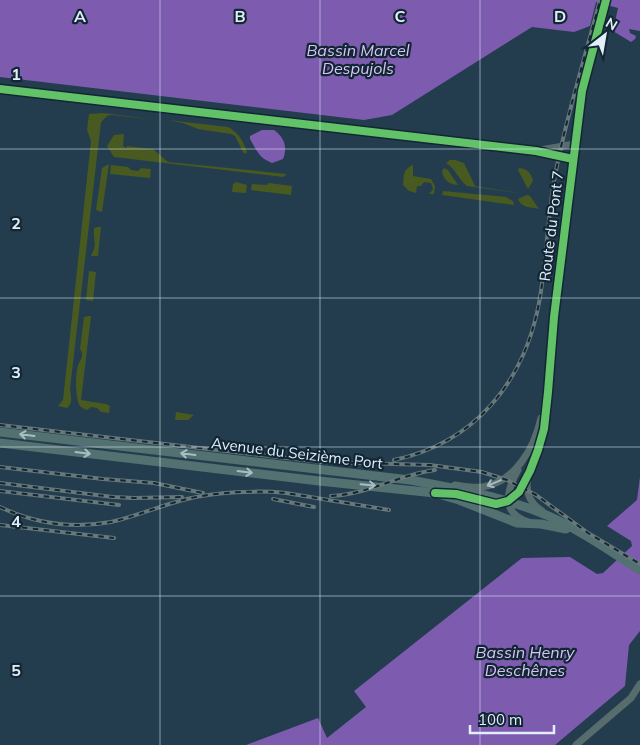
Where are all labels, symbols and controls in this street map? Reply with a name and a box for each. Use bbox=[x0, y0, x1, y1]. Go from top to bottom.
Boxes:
text: A bbox=[74, 6, 86, 26]
text: B bbox=[234, 6, 246, 26]
text: C bbox=[395, 6, 406, 26]
text: D bbox=[554, 6, 566, 26]
north arrow bbox=[580, 10, 630, 60]
text: N bbox=[603, 13, 621, 34]
water label: Bassin Marcel Despujols bbox=[306, 40, 410, 78]
text: 1 bbox=[11, 64, 21, 84]
street label: Route du Pont 7 bbox=[535, 170, 567, 282]
text: 2 bbox=[11, 213, 21, 233]
text: 3 bbox=[11, 362, 21, 382]
one-way arrow bbox=[19, 430, 35, 440]
street label: Avenue du Seizième Port bbox=[210, 433, 384, 473]
one-way arrow bbox=[75, 448, 91, 458]
one-way arrow bbox=[181, 449, 197, 459]
one-way arrow bbox=[236, 467, 252, 477]
one-way arrow bbox=[487, 479, 502, 488]
one-way arrow bbox=[360, 481, 376, 490]
text: 4 bbox=[11, 511, 21, 531]
water label: Bassin Henry Deschênes bbox=[476, 642, 575, 680]
text: 5 bbox=[11, 660, 21, 680]
scale bar bbox=[470, 702, 554, 734]
text: 100 m bbox=[478, 710, 522, 729]

